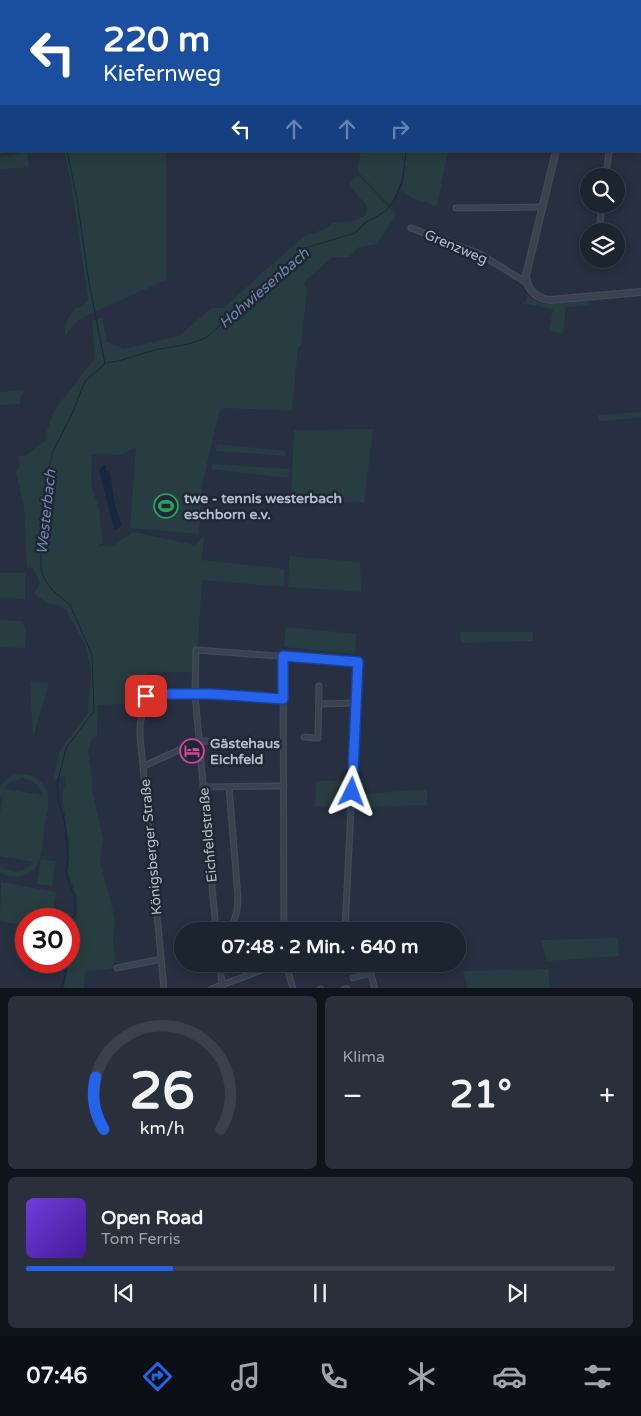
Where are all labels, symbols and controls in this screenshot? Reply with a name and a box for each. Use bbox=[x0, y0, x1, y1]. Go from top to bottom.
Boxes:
text: 220 m bbox=[103, 19, 210, 61]
icon: left bbox=[20, 20, 85, 85]
text: Kiefernweg bbox=[103, 61, 221, 87]
icon: left bbox=[227, 115, 255, 143]
icon: ahead bbox=[280, 115, 308, 143]
icon: ahead bbox=[333, 115, 361, 143]
icon: right bbox=[386, 115, 414, 143]
map controls bbox=[580, 168, 625, 268]
button: search bbox=[580, 168, 625, 213]
button: layers bbox=[580, 223, 625, 268]
street label: Grenzweg bbox=[422, 226, 490, 268]
water label: Hohwiesenbach bbox=[215, 244, 313, 332]
water label: Westerbach bbox=[33, 468, 59, 555]
place label: twe - tennis westerbach eschborn e.v. bbox=[183, 490, 342, 523]
sports icon: twe - tennis westerbach eschborn e.v. bbox=[153, 493, 179, 519]
pin bbox=[125, 675, 167, 717]
icon: arrive bbox=[132, 682, 160, 710]
place label: Gästehaus Eichfeld bbox=[210, 735, 280, 768]
hotel icon: Gästehaus Eichfeld bbox=[179, 738, 205, 764]
position arrow bbox=[325, 765, 377, 817]
street label: Königsberger Straße bbox=[137, 778, 165, 916]
street label: Eichfeldstraße bbox=[195, 787, 221, 883]
speed limit sign: 30 bbox=[15, 908, 80, 973]
text: 07:48 · 2 Min. · 640 m bbox=[222, 936, 418, 958]
text: Klima bbox=[343, 1047, 385, 1067]
text: 26 bbox=[130, 1060, 195, 1123]
text: 21° bbox=[450, 1072, 512, 1118]
text: − bbox=[343, 1079, 362, 1113]
text: + bbox=[599, 1079, 615, 1113]
text: km/h bbox=[140, 1118, 185, 1139]
text: Open Road bbox=[101, 1207, 203, 1229]
text: Tom Ferris bbox=[101, 1229, 180, 1249]
icon: previous bbox=[110, 1279, 138, 1307]
icon: pause bbox=[306, 1279, 334, 1307]
icon: next bbox=[503, 1279, 531, 1307]
icon: directions bbox=[140, 1359, 175, 1394]
icon: music bbox=[228, 1359, 263, 1394]
icon: phone bbox=[316, 1359, 351, 1394]
icon: climate bbox=[404, 1359, 439, 1394]
icon: car bbox=[492, 1359, 527, 1394]
icon: filters bbox=[580, 1359, 615, 1394]
text: 07:46 bbox=[26, 1363, 87, 1389]

